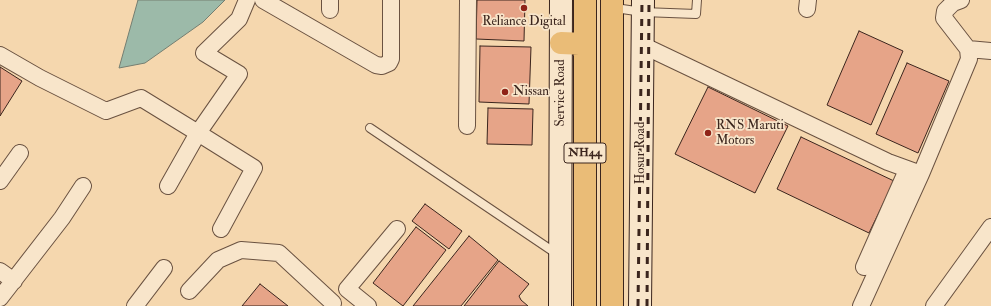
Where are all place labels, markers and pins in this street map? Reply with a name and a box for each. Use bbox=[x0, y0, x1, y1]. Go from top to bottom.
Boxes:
marker: Reliance Digital bbox=[519, 3, 529, 13]
place label: Reliance Digital bbox=[482, 14, 566, 30]
place label: Nissan bbox=[513, 84, 549, 100]
marker: Nissan bbox=[500, 87, 510, 97]
place label: RNS Maruti Motors bbox=[716, 118, 784, 149]
marker: RNS Maruti Motors bbox=[703, 128, 713, 138]

